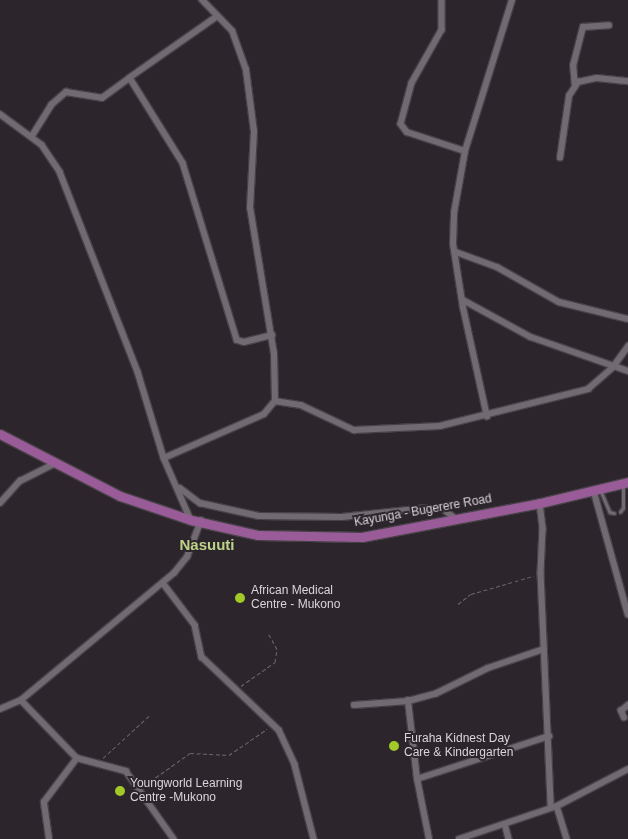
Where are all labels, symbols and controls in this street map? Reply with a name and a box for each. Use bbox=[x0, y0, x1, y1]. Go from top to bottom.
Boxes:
street label: Kayunga - Bugerere Road bbox=[353, 492, 493, 530]
district label: Nasuuti bbox=[179, 536, 235, 554]
place label: African Medical Centre - Mukono bbox=[251, 584, 340, 612]
marker: African Medical Centre - Mukono bbox=[233, 591, 247, 605]
place label: Furaha Kidnest Day Care & Kindergarten bbox=[404, 732, 513, 760]
marker: Furaha Kidnest Day Care & Kindergarten bbox=[388, 740, 400, 752]
place label: Youngworld Learning Centre -Mukono bbox=[130, 777, 242, 805]
marker: Youngworld Learning Centre -Mukono bbox=[114, 785, 126, 797]

